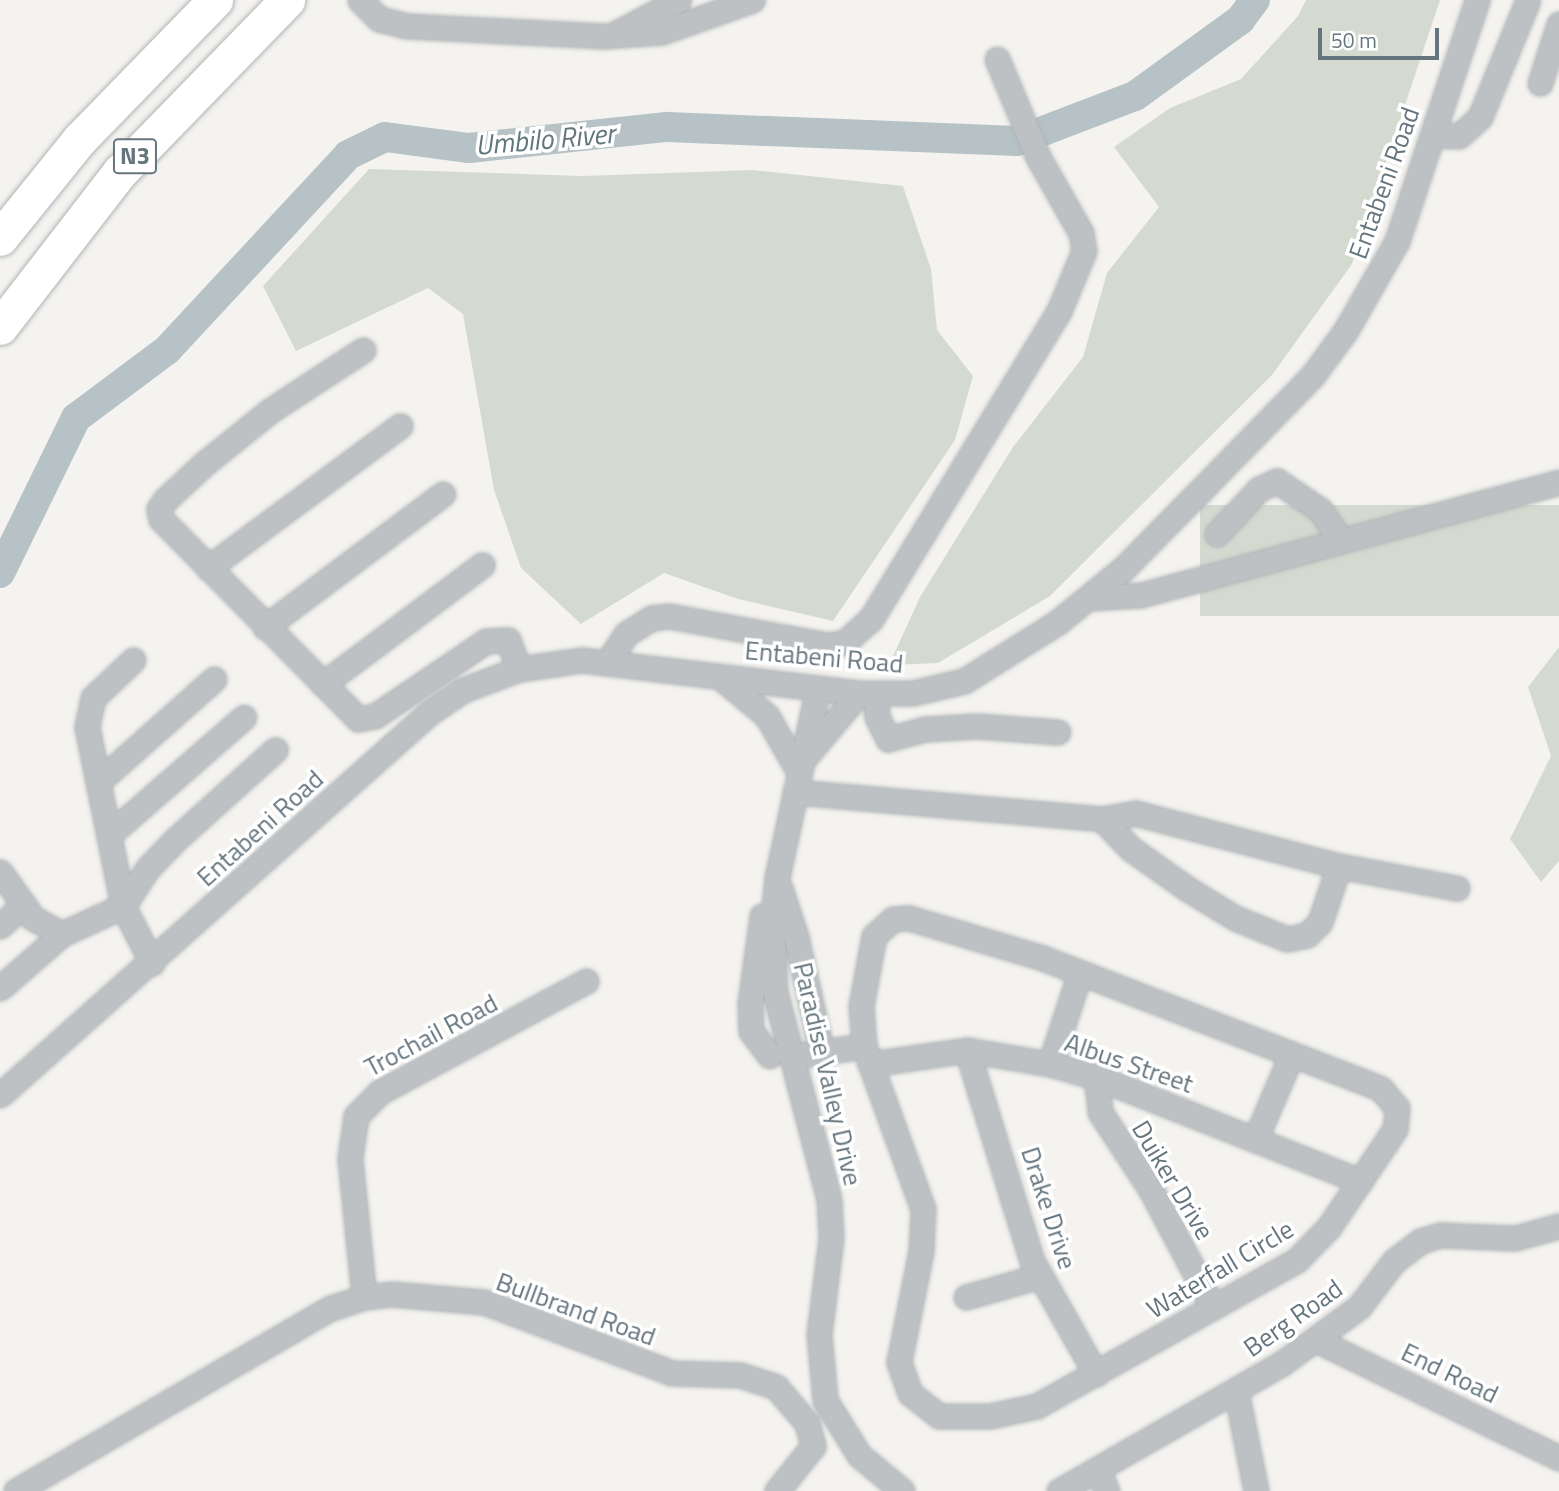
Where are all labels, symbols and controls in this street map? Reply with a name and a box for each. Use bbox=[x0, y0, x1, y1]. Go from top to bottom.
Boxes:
scale bar bbox=[1321, 14, 1442, 58]
text: 50 m bbox=[1331, 24, 1377, 56]
street label: Entabeni Road bbox=[1342, 103, 1426, 263]
water label: Umbilo River bbox=[474, 116, 616, 162]
road number: N3 bbox=[112, 136, 158, 176]
street label: Entabeni Road bbox=[743, 635, 905, 679]
street label: Entabeni Road bbox=[191, 763, 329, 893]
street label: Paradise Valley Drive bbox=[787, 959, 869, 1189]
street label: Trochail Road bbox=[359, 987, 503, 1083]
street label: Albus Street bbox=[1061, 1026, 1197, 1100]
street label: Duiker Drive bbox=[1125, 1115, 1221, 1245]
street label: Drake Drive bbox=[1015, 1143, 1083, 1273]
street label: Waterfall Circle bbox=[1141, 1213, 1299, 1325]
street label: Bullbrand Road bbox=[492, 1266, 660, 1352]
street label: Berg Road bbox=[1238, 1273, 1348, 1363]
street label: End Road bbox=[1396, 1336, 1504, 1410]

